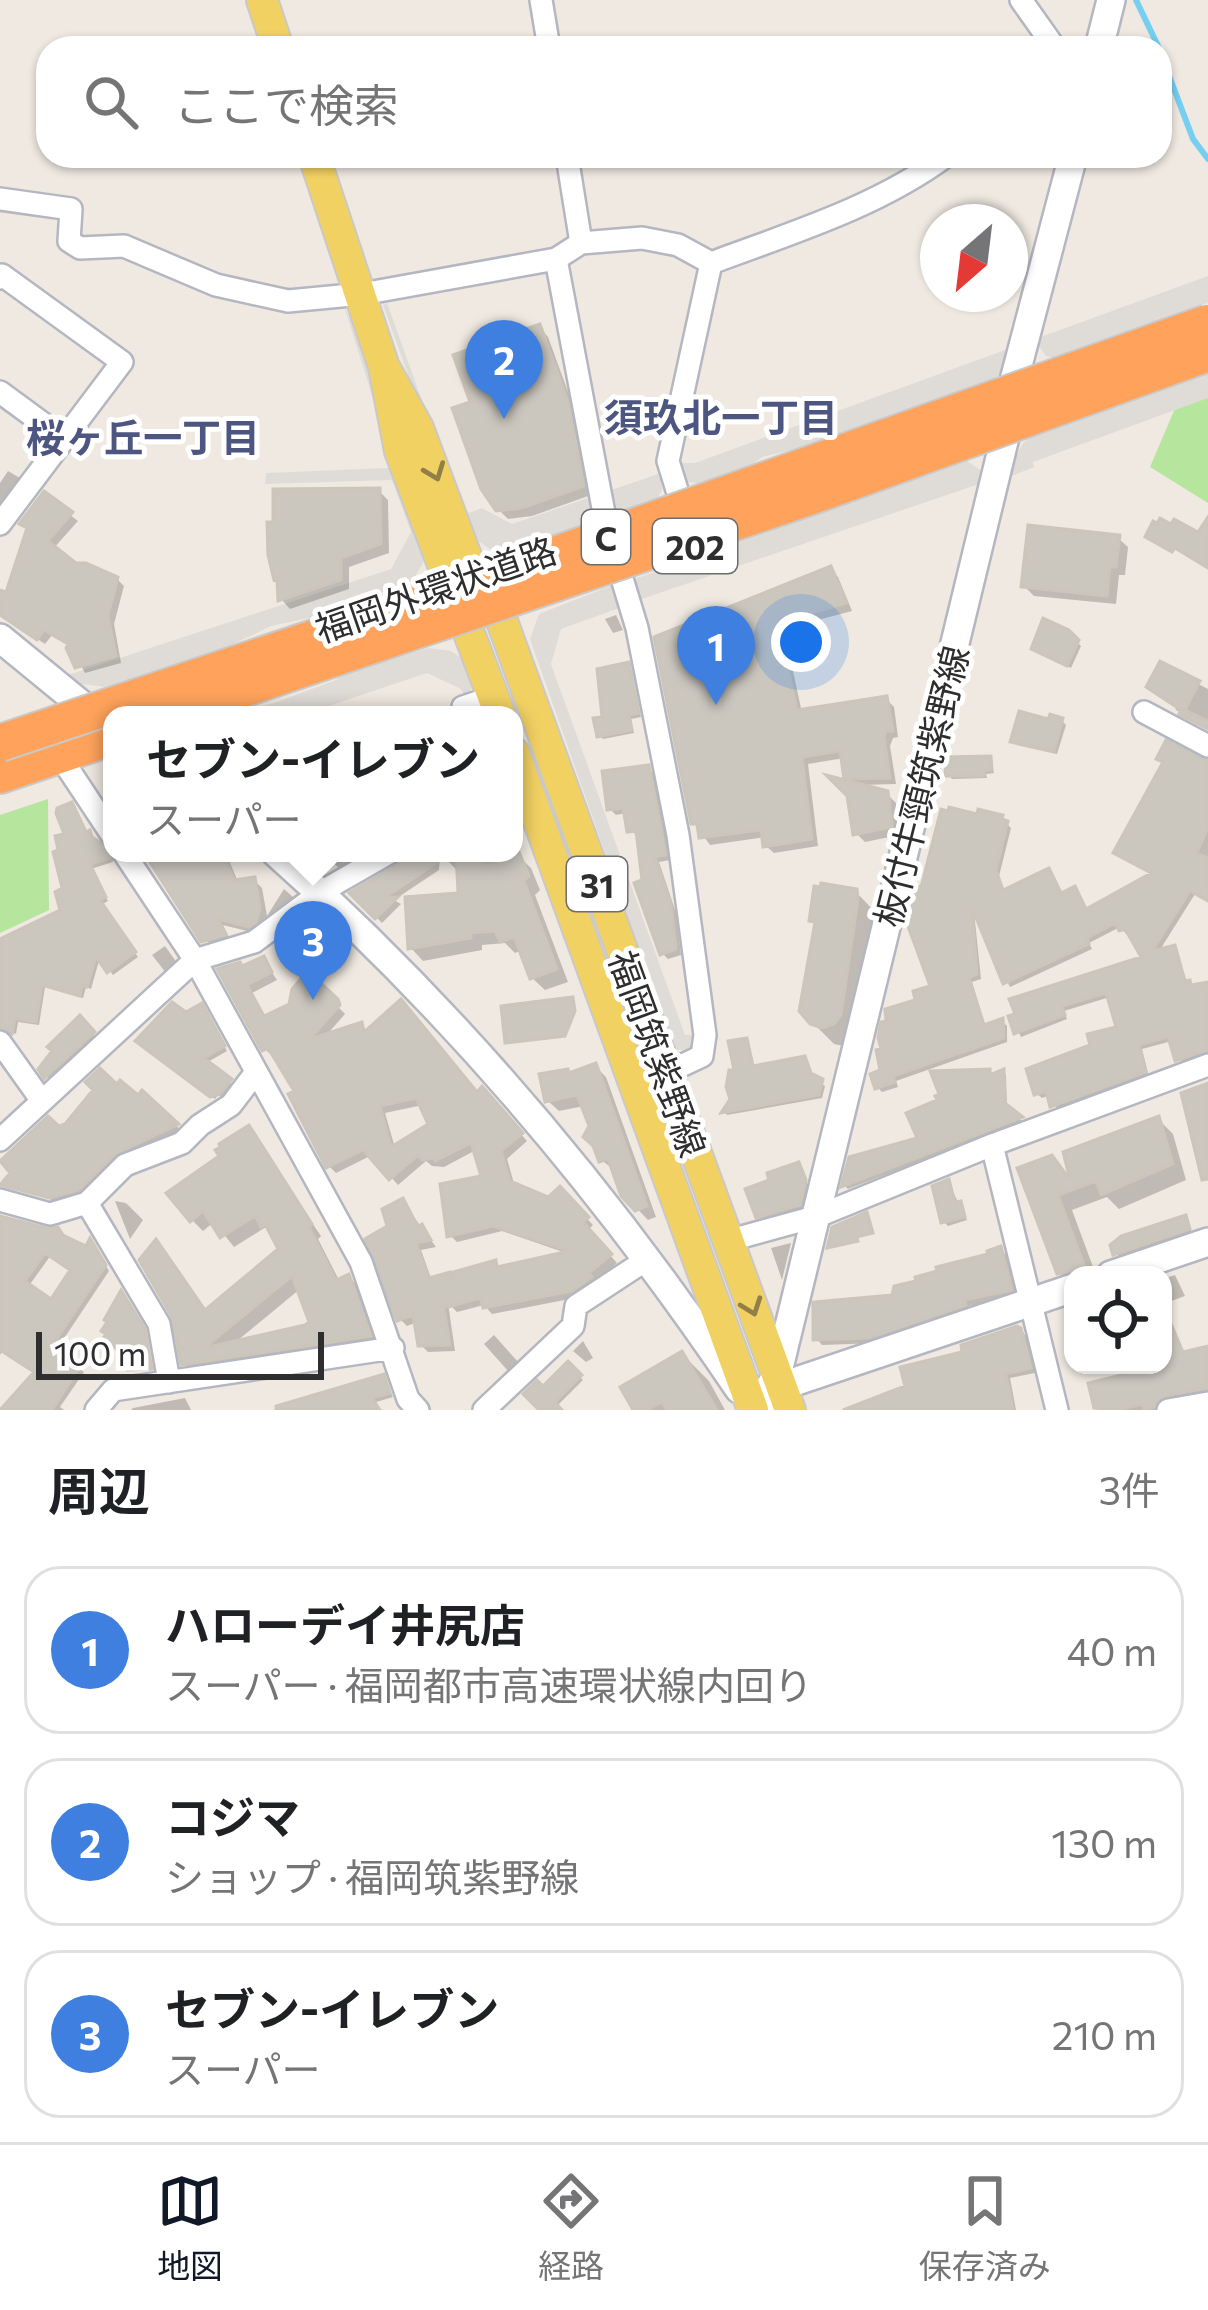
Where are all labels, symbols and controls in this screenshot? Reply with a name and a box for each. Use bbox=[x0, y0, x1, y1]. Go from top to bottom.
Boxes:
search box bbox=[36, 36, 1172, 168]
icon: search bbox=[78, 69, 144, 135]
text: ここで検索 bbox=[174, 76, 399, 131]
north arrow bbox=[920, 204, 1028, 312]
pin: 2 bbox=[465, 320, 543, 419]
district label: 須玖北一丁目 bbox=[604, 392, 838, 440]
district label: 桜ヶ丘一丁目 bbox=[26, 412, 260, 460]
one-way arrow bbox=[420, 461, 445, 482]
road number: C bbox=[582, 510, 630, 564]
road number: 202 bbox=[653, 519, 737, 573]
street label: 福岡外環状道路 bbox=[309, 526, 561, 650]
pin: 1 bbox=[677, 606, 755, 705]
your location bbox=[771, 612, 831, 672]
street label: 板付牛頸筑紫野線 bbox=[864, 641, 976, 931]
popup bbox=[103, 706, 523, 862]
text: セブン-イレブン bbox=[146, 730, 480, 785]
text: スーパー bbox=[146, 794, 302, 842]
road number: 31 bbox=[567, 857, 627, 911]
pin: 3 bbox=[274, 901, 352, 1000]
street label: 福岡筑紫野線 bbox=[601, 944, 717, 1162]
map controls bbox=[1064, 1266, 1172, 1374]
button: locate bbox=[1064, 1266, 1172, 1374]
one-way arrow bbox=[737, 1295, 762, 1316]
scale bar bbox=[36, 1326, 324, 1379]
text: 100 m bbox=[54, 1332, 146, 1373]
text: 周辺 bbox=[48, 1458, 150, 1521]
text: 3件 bbox=[1099, 1465, 1160, 1513]
text: ハローデイ井尻店 bbox=[165, 1596, 525, 1651]
text: 1 bbox=[81, 1626, 99, 1674]
text: 40 m bbox=[1067, 1626, 1157, 1674]
text: スーパー · 福岡都市高速環状線内回り bbox=[165, 1660, 813, 1708]
text: コジマ bbox=[165, 1788, 300, 1843]
text: 2 bbox=[79, 1818, 101, 1866]
text: 130 m bbox=[1051, 1818, 1157, 1866]
text: ショップ · 福岡筑紫野線 bbox=[165, 1852, 579, 1900]
text: セブン-イレブン bbox=[165, 1980, 499, 2035]
text: 3 bbox=[79, 2010, 101, 2058]
text: 210 m bbox=[1052, 2010, 1157, 2058]
text: スーパー bbox=[165, 2044, 321, 2092]
tab: 地図 bbox=[157, 2168, 223, 2288]
tab: 経路 bbox=[538, 2168, 604, 2288]
tab: 保存済み bbox=[919, 2168, 1051, 2288]

